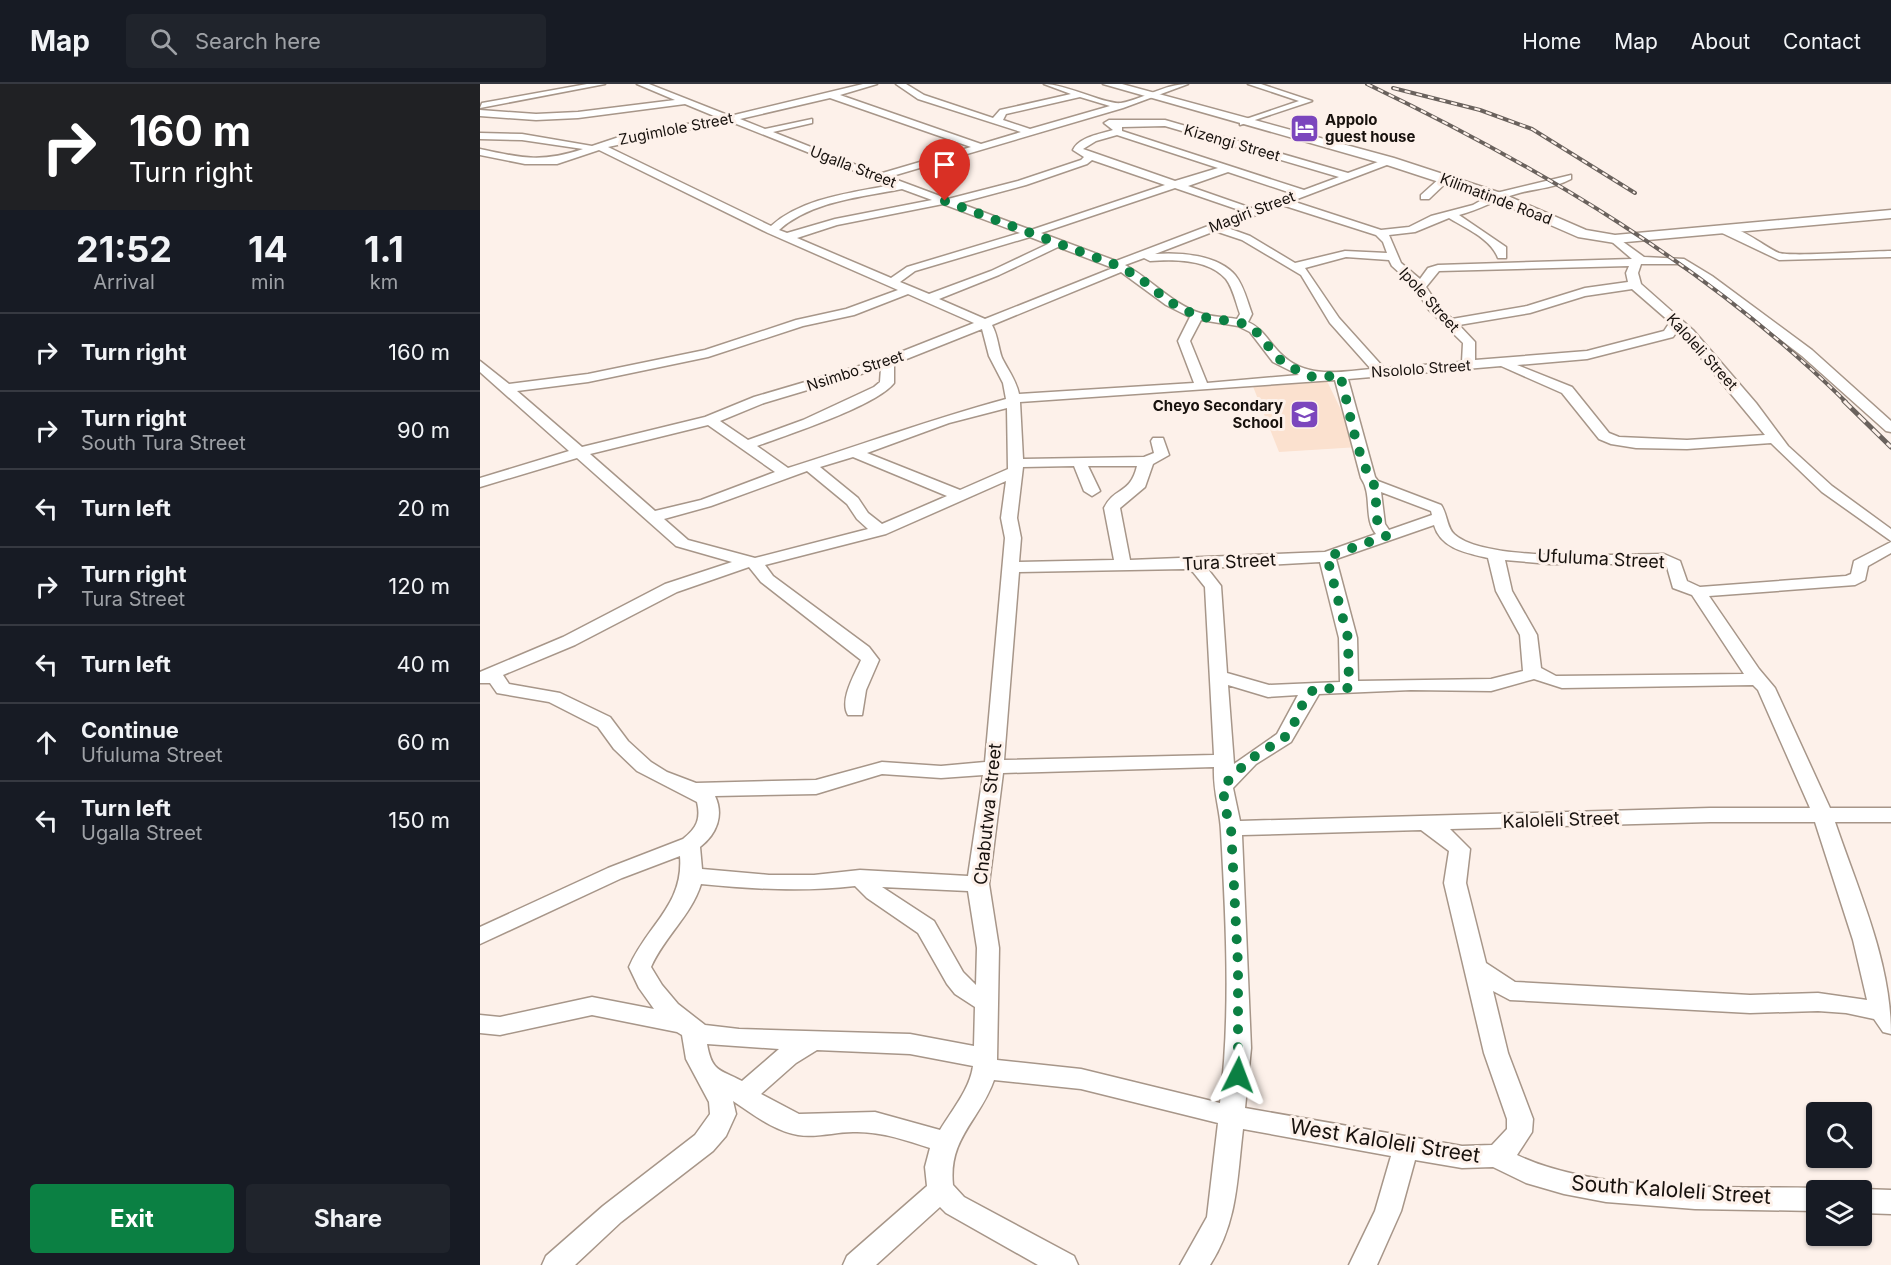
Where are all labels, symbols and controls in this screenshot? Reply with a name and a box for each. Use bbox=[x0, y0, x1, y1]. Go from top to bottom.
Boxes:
search box bbox=[126, 14, 546, 68]
text: Map bbox=[30, 24, 90, 58]
icon: search bbox=[147, 25, 180, 58]
text: Search here bbox=[195, 28, 321, 54]
text: Home bbox=[1522, 29, 1581, 54]
text: Map bbox=[1614, 29, 1658, 54]
text: About bbox=[1691, 29, 1750, 54]
text: Contact bbox=[1783, 29, 1861, 54]
text: 160 m bbox=[129, 105, 251, 156]
icon: right bbox=[30, 108, 108, 186]
street label: Zugimlole Street bbox=[617, 108, 735, 149]
place label: Appolo guest house bbox=[1325, 110, 1415, 146]
hotel icon: Appolo guest house bbox=[1288, 113, 1320, 145]
street label: Kizengi Street bbox=[1182, 120, 1282, 165]
pin bbox=[919, 139, 970, 201]
street label: Ugalla Street bbox=[807, 141, 899, 192]
icon: arrive bbox=[928, 148, 961, 181]
text: Turn right bbox=[129, 156, 253, 189]
street label: Kilimatinde Road bbox=[1437, 168, 1555, 229]
street label: Magiri Street bbox=[1206, 186, 1298, 237]
text: 21:52 bbox=[76, 227, 172, 271]
text: 14 bbox=[248, 227, 288, 271]
text: 1.1 bbox=[364, 227, 404, 271]
street label: Ipole Street bbox=[1395, 263, 1464, 336]
text: Arrival bbox=[93, 270, 155, 294]
text: min bbox=[251, 270, 285, 294]
text: km bbox=[370, 270, 398, 294]
street label: Kaloleli Street bbox=[1663, 309, 1742, 394]
icon: right bbox=[30, 336, 63, 369]
text: Turn right bbox=[81, 339, 187, 365]
text: 160 m bbox=[388, 339, 450, 365]
street label: Nsimbo Street bbox=[804, 346, 906, 395]
street label: Nsololo Street bbox=[1370, 356, 1472, 381]
place label: Cheyo Secondary School bbox=[1153, 396, 1283, 432]
school or university icon: Cheyo Secondary School bbox=[1288, 399, 1320, 431]
text: Turn right bbox=[81, 405, 187, 431]
icon: right bbox=[30, 414, 63, 447]
text: 90 m bbox=[397, 417, 450, 443]
text: South Tura Street bbox=[81, 431, 246, 455]
icon: left bbox=[30, 492, 63, 525]
text: Turn left bbox=[81, 495, 171, 521]
text: 20 m bbox=[397, 495, 450, 521]
street label: Ufuluma Street bbox=[1537, 545, 1665, 572]
street label: Tura Street bbox=[1182, 549, 1276, 574]
text: Turn right bbox=[81, 561, 187, 587]
icon: right bbox=[30, 570, 63, 603]
text: 120 m bbox=[388, 573, 450, 599]
text: Tura Street bbox=[81, 587, 185, 611]
icon: left bbox=[30, 648, 63, 681]
text: Turn left bbox=[81, 651, 171, 677]
text: 40 m bbox=[396, 651, 450, 677]
text: Continue bbox=[81, 717, 179, 743]
icon: ahead bbox=[30, 726, 63, 759]
text: 60 m bbox=[397, 729, 450, 755]
street label: Chabutwa Street bbox=[970, 742, 1005, 886]
text: Ufuluma Street bbox=[81, 743, 223, 767]
text: Turn left bbox=[81, 795, 171, 821]
icon: left bbox=[30, 804, 63, 837]
text: 150 m bbox=[388, 807, 450, 833]
street label: Kaloleli Street bbox=[1502, 807, 1620, 832]
text: Ugalla Street bbox=[81, 821, 202, 845]
position arrow bbox=[1206, 1043, 1270, 1107]
map controls bbox=[1806, 1102, 1872, 1246]
button: search bbox=[1806, 1102, 1872, 1168]
street label: West Kaloleli Street bbox=[1288, 1113, 1482, 1168]
street label: South Kaloleli Street bbox=[1570, 1170, 1772, 1209]
button: layers bbox=[1806, 1180, 1872, 1246]
button: Exit bbox=[30, 1184, 234, 1253]
button: Share bbox=[246, 1184, 450, 1253]

